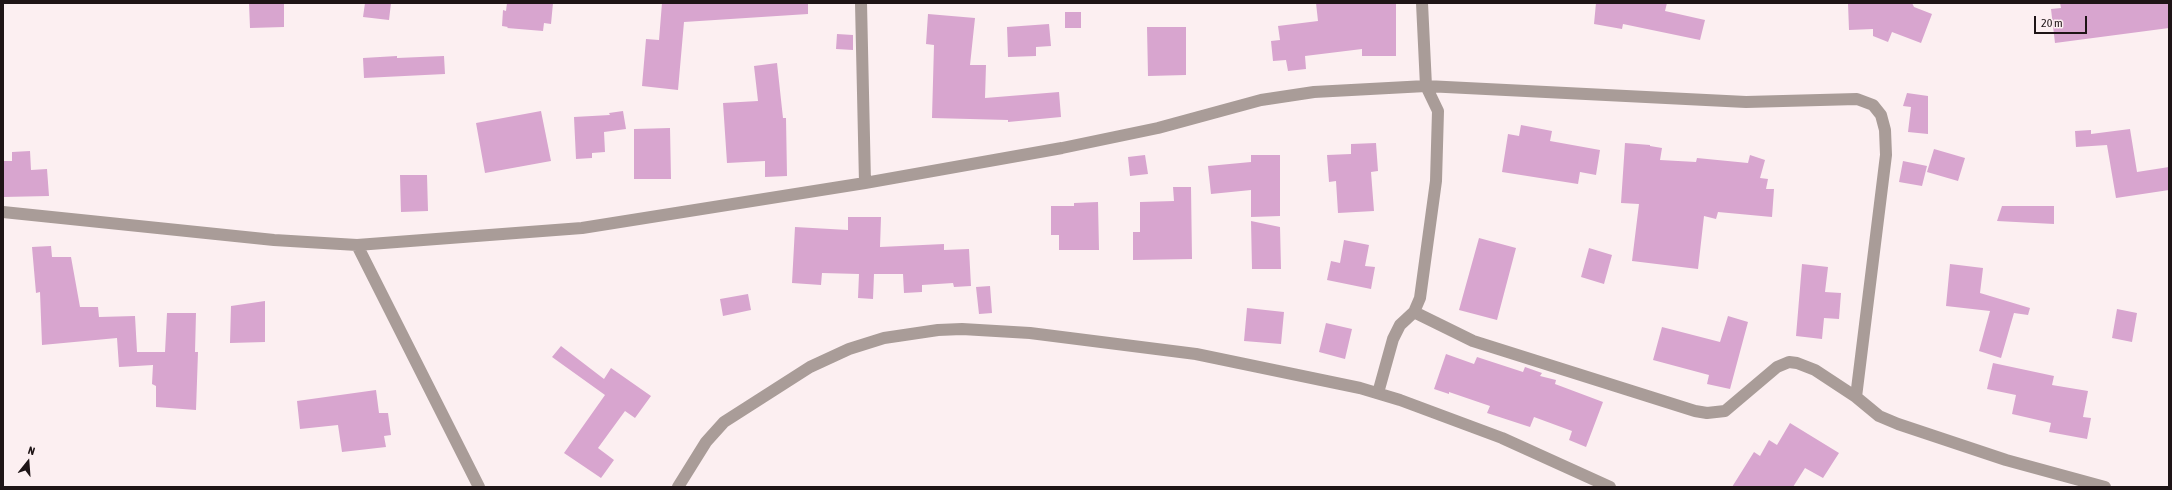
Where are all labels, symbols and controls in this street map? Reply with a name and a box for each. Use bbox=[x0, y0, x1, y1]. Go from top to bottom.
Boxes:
scale bar bbox=[2036, 8, 2089, 34]
text: 20 m bbox=[2041, 16, 2063, 30]
north arrow bbox=[8, 442, 48, 482]
text: N bbox=[27, 444, 36, 457]

